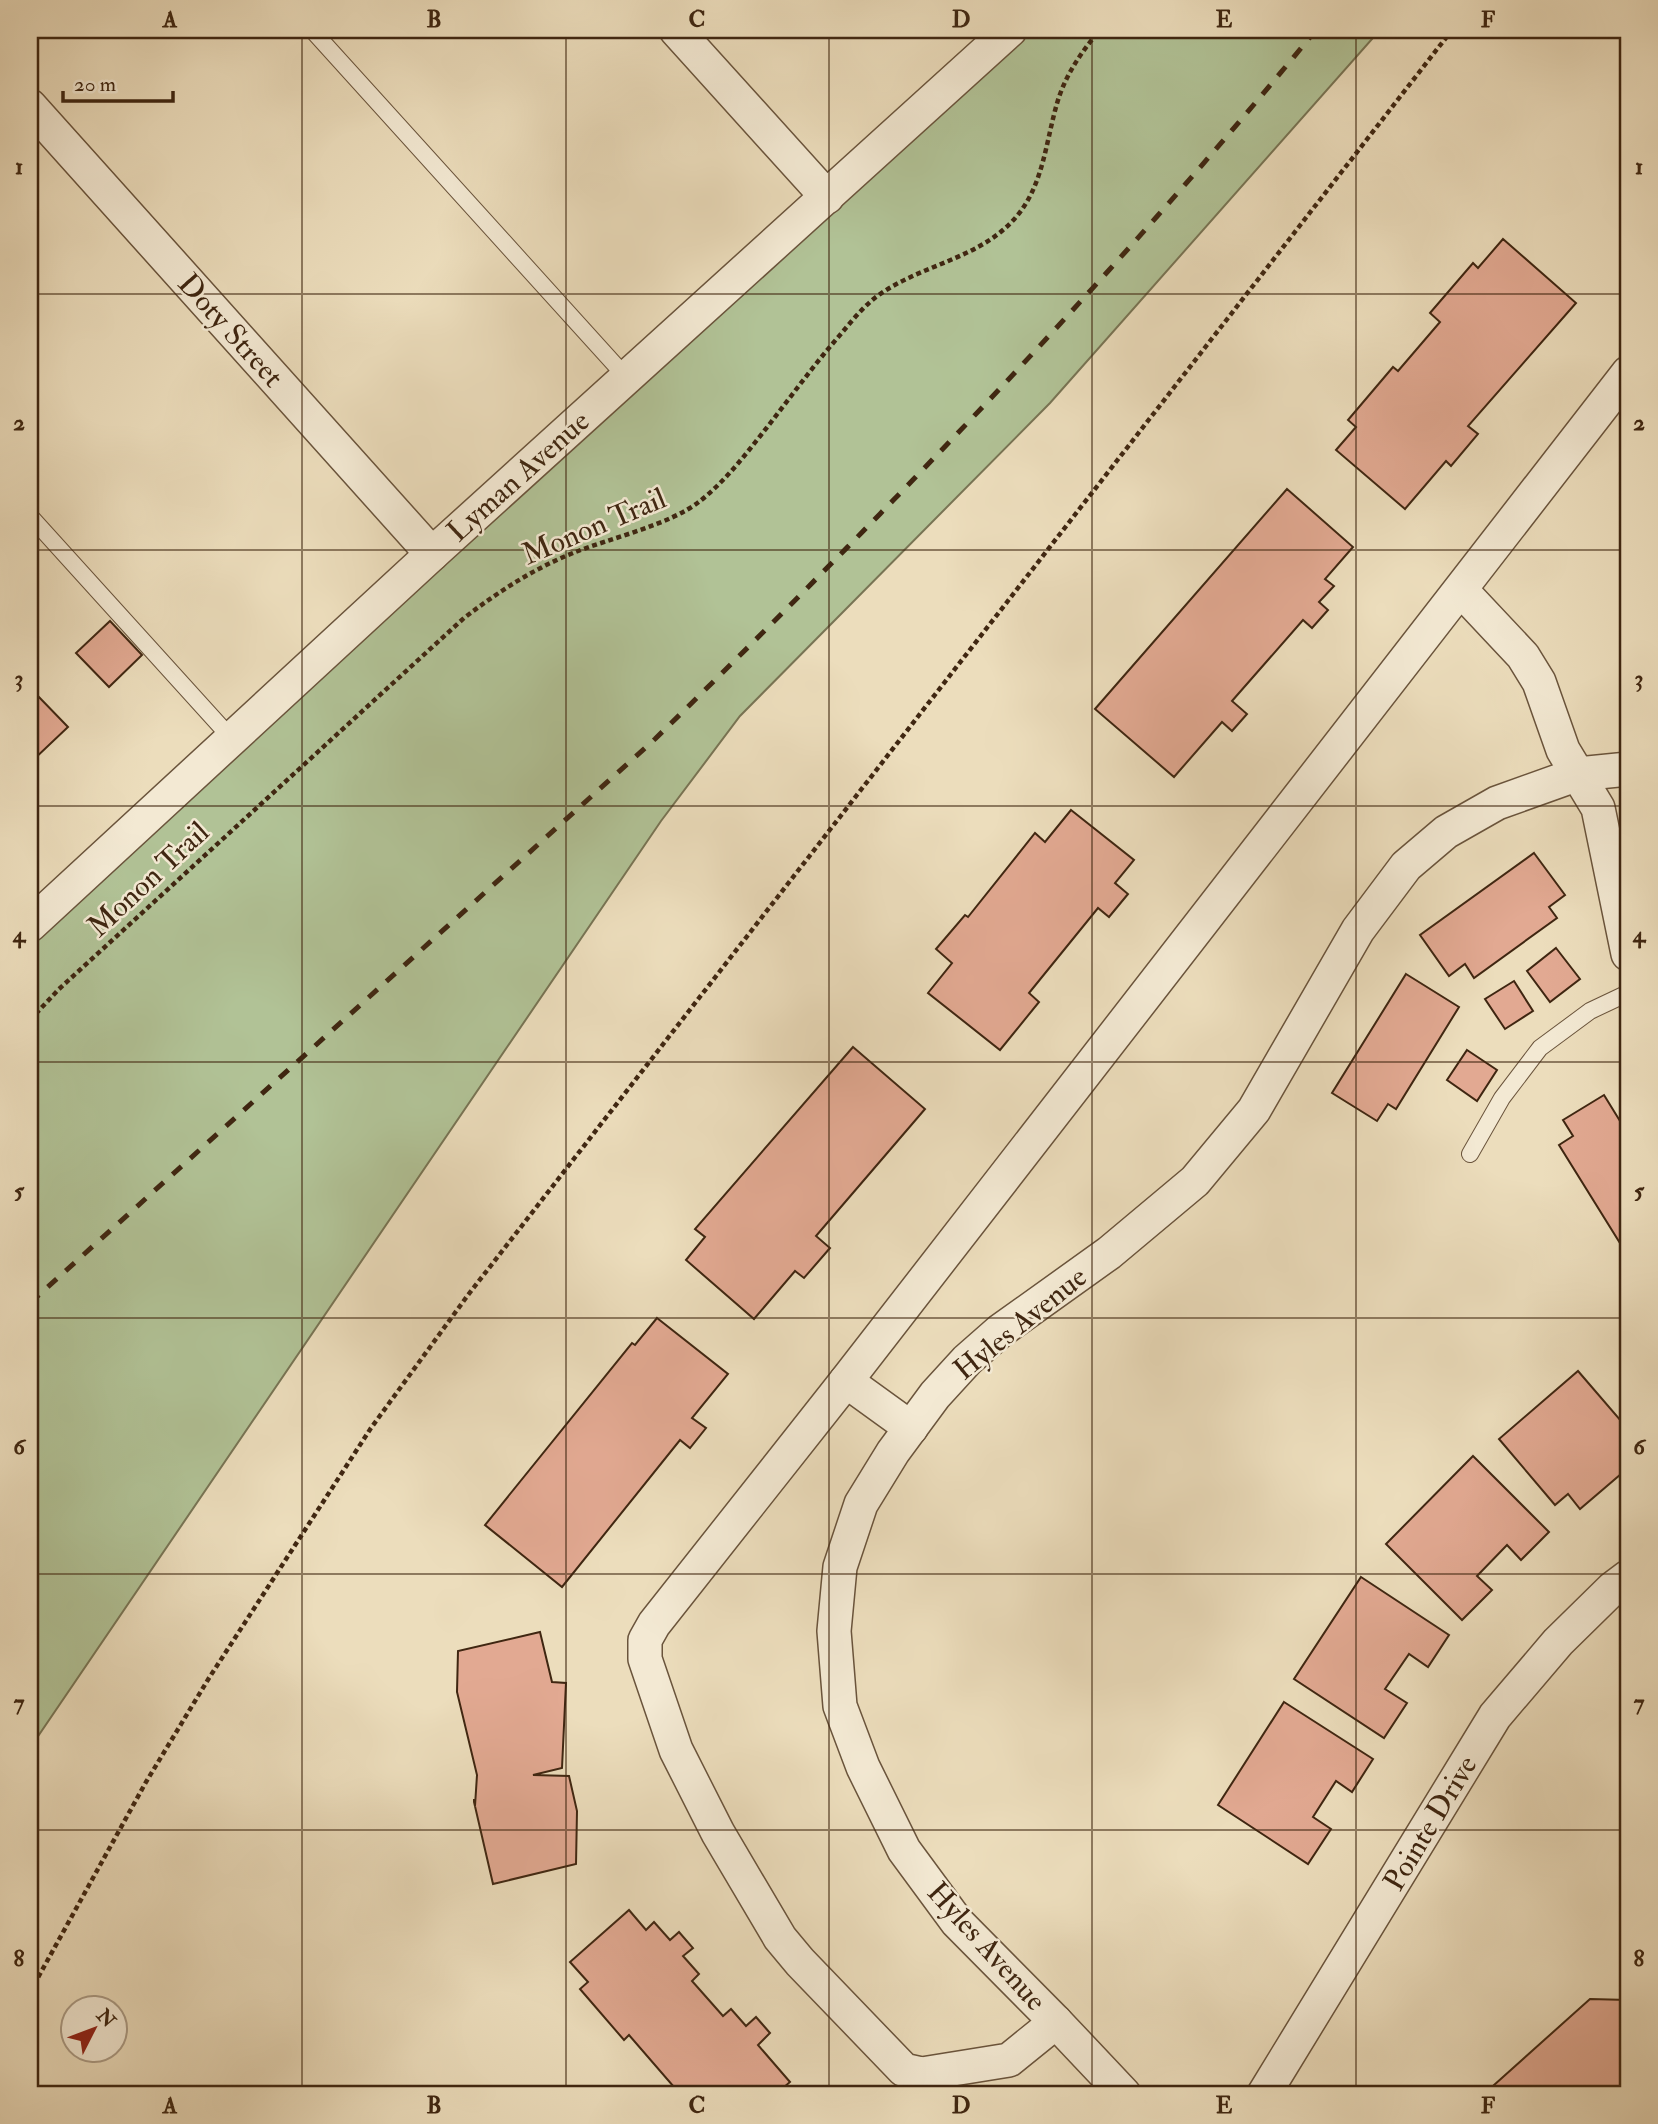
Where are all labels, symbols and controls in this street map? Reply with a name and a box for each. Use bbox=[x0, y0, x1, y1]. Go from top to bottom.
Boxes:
text: A bbox=[162, 5, 178, 34]
text: B bbox=[426, 5, 442, 34]
text: C bbox=[689, 5, 705, 34]
text: D bbox=[952, 5, 970, 34]
text: E bbox=[1216, 5, 1233, 34]
text: F bbox=[1481, 5, 1496, 34]
scale bar bbox=[63, 60, 173, 104]
text: 20 m bbox=[74, 71, 116, 98]
text: 1 bbox=[15, 152, 23, 181]
text: 1 bbox=[1635, 152, 1643, 181]
street label: Doty Street bbox=[170, 266, 292, 395]
street label: Lyman Avenue bbox=[439, 403, 597, 550]
text: 2 bbox=[13, 408, 25, 437]
text: 2 bbox=[1633, 408, 1645, 437]
street label: Monon Trail bbox=[517, 479, 672, 573]
text: 3 bbox=[15, 664, 23, 693]
text: 3 bbox=[1635, 664, 1643, 693]
street label: Monon Trail bbox=[80, 814, 217, 945]
text: 4 bbox=[12, 920, 27, 949]
text: 4 bbox=[1632, 920, 1647, 949]
text: 5 bbox=[14, 1176, 25, 1205]
text: 5 bbox=[1634, 1176, 1645, 1205]
street label: Hyles Avenue bbox=[946, 1258, 1094, 1388]
text: 6 bbox=[13, 1432, 27, 1461]
text: 6 bbox=[1633, 1432, 1647, 1461]
text: 7 bbox=[14, 1688, 25, 1717]
text: 7 bbox=[1634, 1688, 1645, 1717]
street label: Pointe Drive bbox=[1376, 1749, 1485, 1898]
street label: Hyles Avenue bbox=[919, 1874, 1054, 2018]
text: 8 bbox=[14, 1944, 25, 1973]
text: 8 bbox=[1634, 1944, 1645, 1973]
north arrow bbox=[60, 1994, 130, 2064]
text: N bbox=[91, 2003, 121, 2033]
text: A bbox=[162, 2091, 178, 2120]
text: B bbox=[426, 2091, 442, 2120]
text: C bbox=[689, 2091, 705, 2120]
text: D bbox=[952, 2091, 970, 2120]
text: E bbox=[1216, 2091, 1233, 2120]
text: F bbox=[1481, 2091, 1496, 2120]

